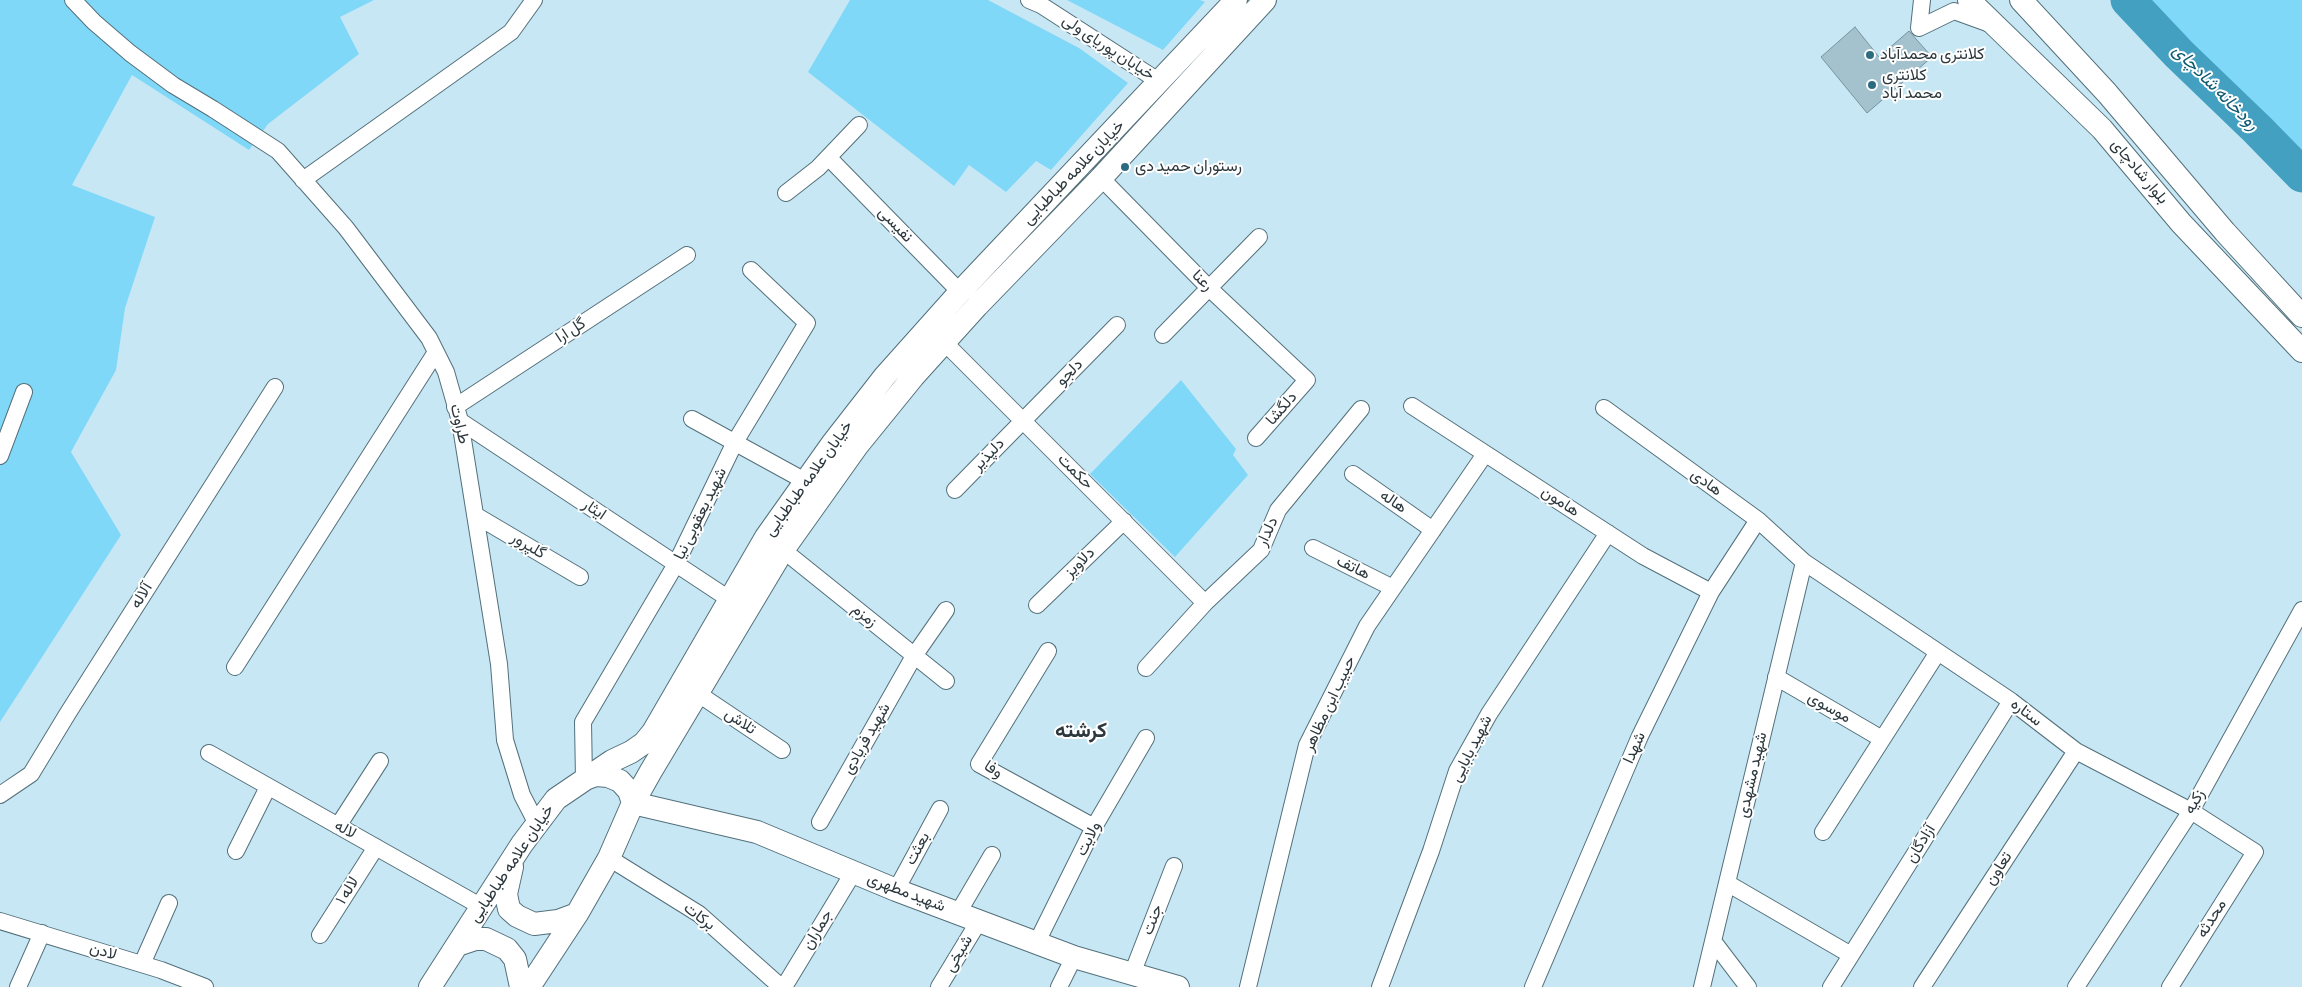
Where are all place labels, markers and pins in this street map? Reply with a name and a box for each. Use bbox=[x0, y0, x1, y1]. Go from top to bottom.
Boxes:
place label: کلانتری محمدآباد bbox=[1880, 45, 1984, 65]
marker: کلانتری محمدآباد bbox=[1864, 49, 1876, 61]
place label: کلانتری محمد آباد bbox=[1882, 66, 1942, 104]
marker: کلانتری محمد آباد bbox=[1866, 79, 1878, 91]
place label: رستوران حمید دی bbox=[1135, 157, 1242, 177]
marker: رستوران حمید دی bbox=[1119, 161, 1131, 173]

